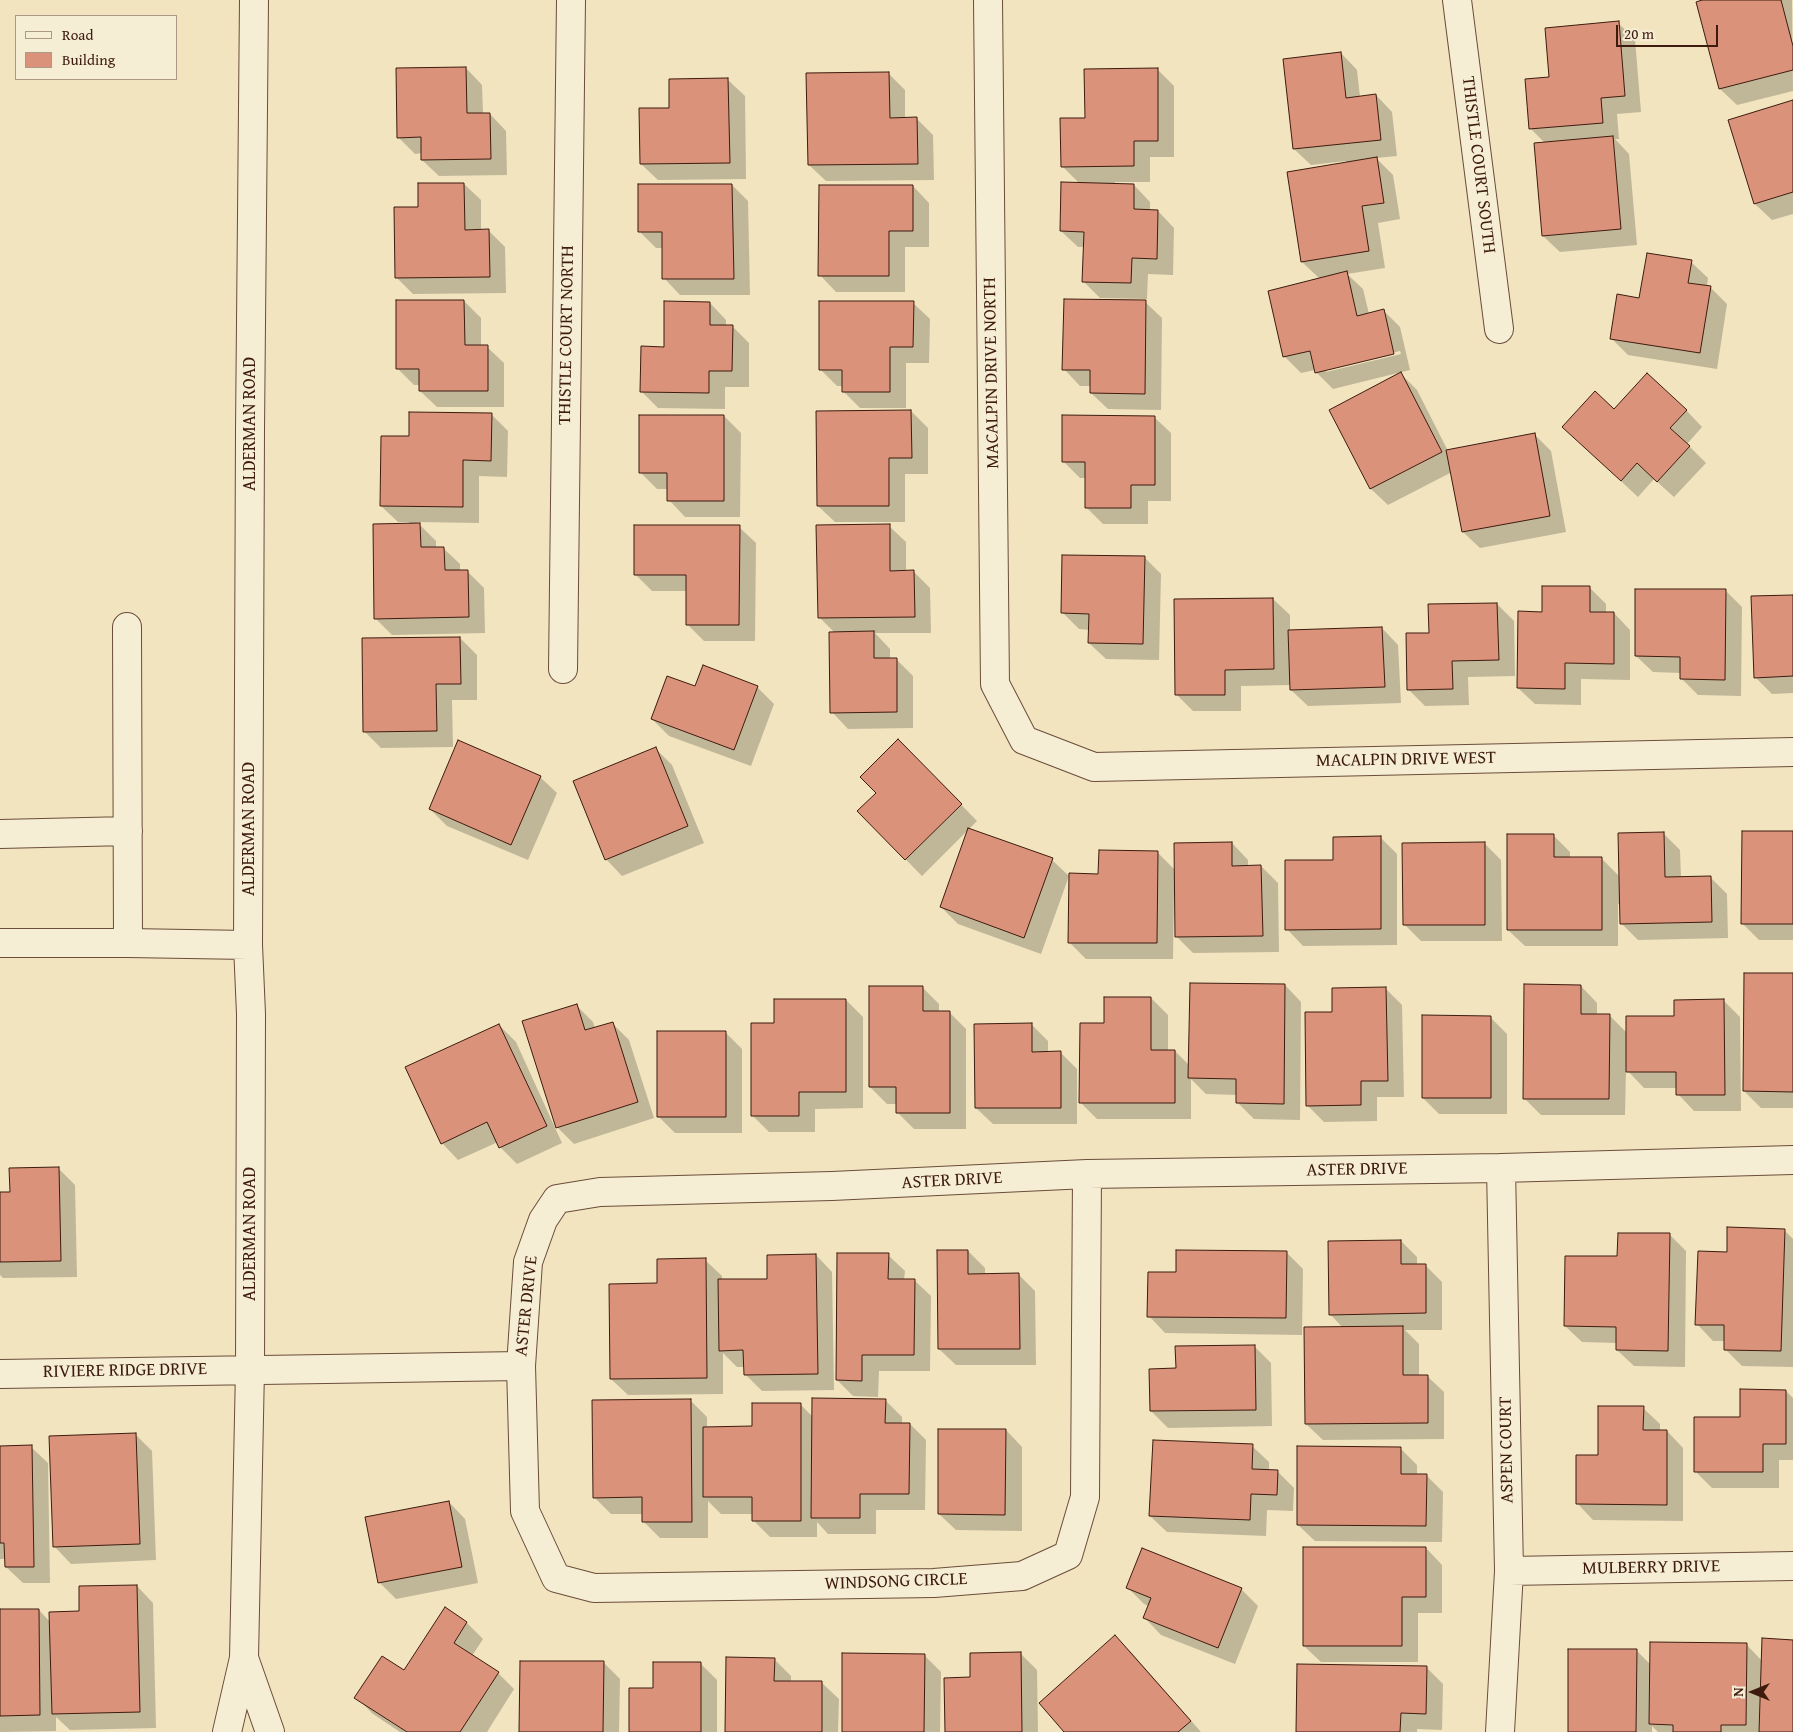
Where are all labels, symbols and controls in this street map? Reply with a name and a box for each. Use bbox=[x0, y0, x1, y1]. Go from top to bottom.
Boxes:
legend bbox=[15, 15, 178, 80]
scale bar bbox=[1618, 15, 1720, 47]
text: 20 m bbox=[1624, 23, 1654, 44]
text: Road bbox=[62, 24, 93, 45]
text: Building bbox=[62, 49, 115, 70]
street label: THISTLE COURT SOUTH bbox=[1456, 75, 1500, 255]
street label: THISTLE COURT NORTH bbox=[555, 245, 579, 425]
street label: MACALPIN DRIVE NORTH bbox=[980, 277, 1004, 469]
street label: ALDERMAN ROAD bbox=[239, 357, 261, 491]
street label: MACALPIN DRIVE WEST bbox=[1316, 748, 1496, 772]
street label: ALDERMAN ROAD bbox=[238, 762, 260, 896]
street label: ASTER DRIVE bbox=[1306, 1158, 1408, 1182]
street label: ALDERMAN ROAD bbox=[239, 1167, 261, 1301]
street label: ASTER DRIVE bbox=[901, 1168, 1003, 1194]
street label: ASTER DRIVE bbox=[511, 1255, 543, 1357]
street label: RIVIERE RIDGE DRIVE bbox=[43, 1359, 207, 1383]
street label: ASPEN COURT bbox=[1495, 1396, 1519, 1504]
street label: MULBERRY DRIVE bbox=[1582, 1556, 1720, 1580]
street label: WINDSONG CIRCLE bbox=[824, 1569, 968, 1595]
north arrow bbox=[1728, 1667, 1778, 1717]
text: N bbox=[1728, 1687, 1748, 1697]

